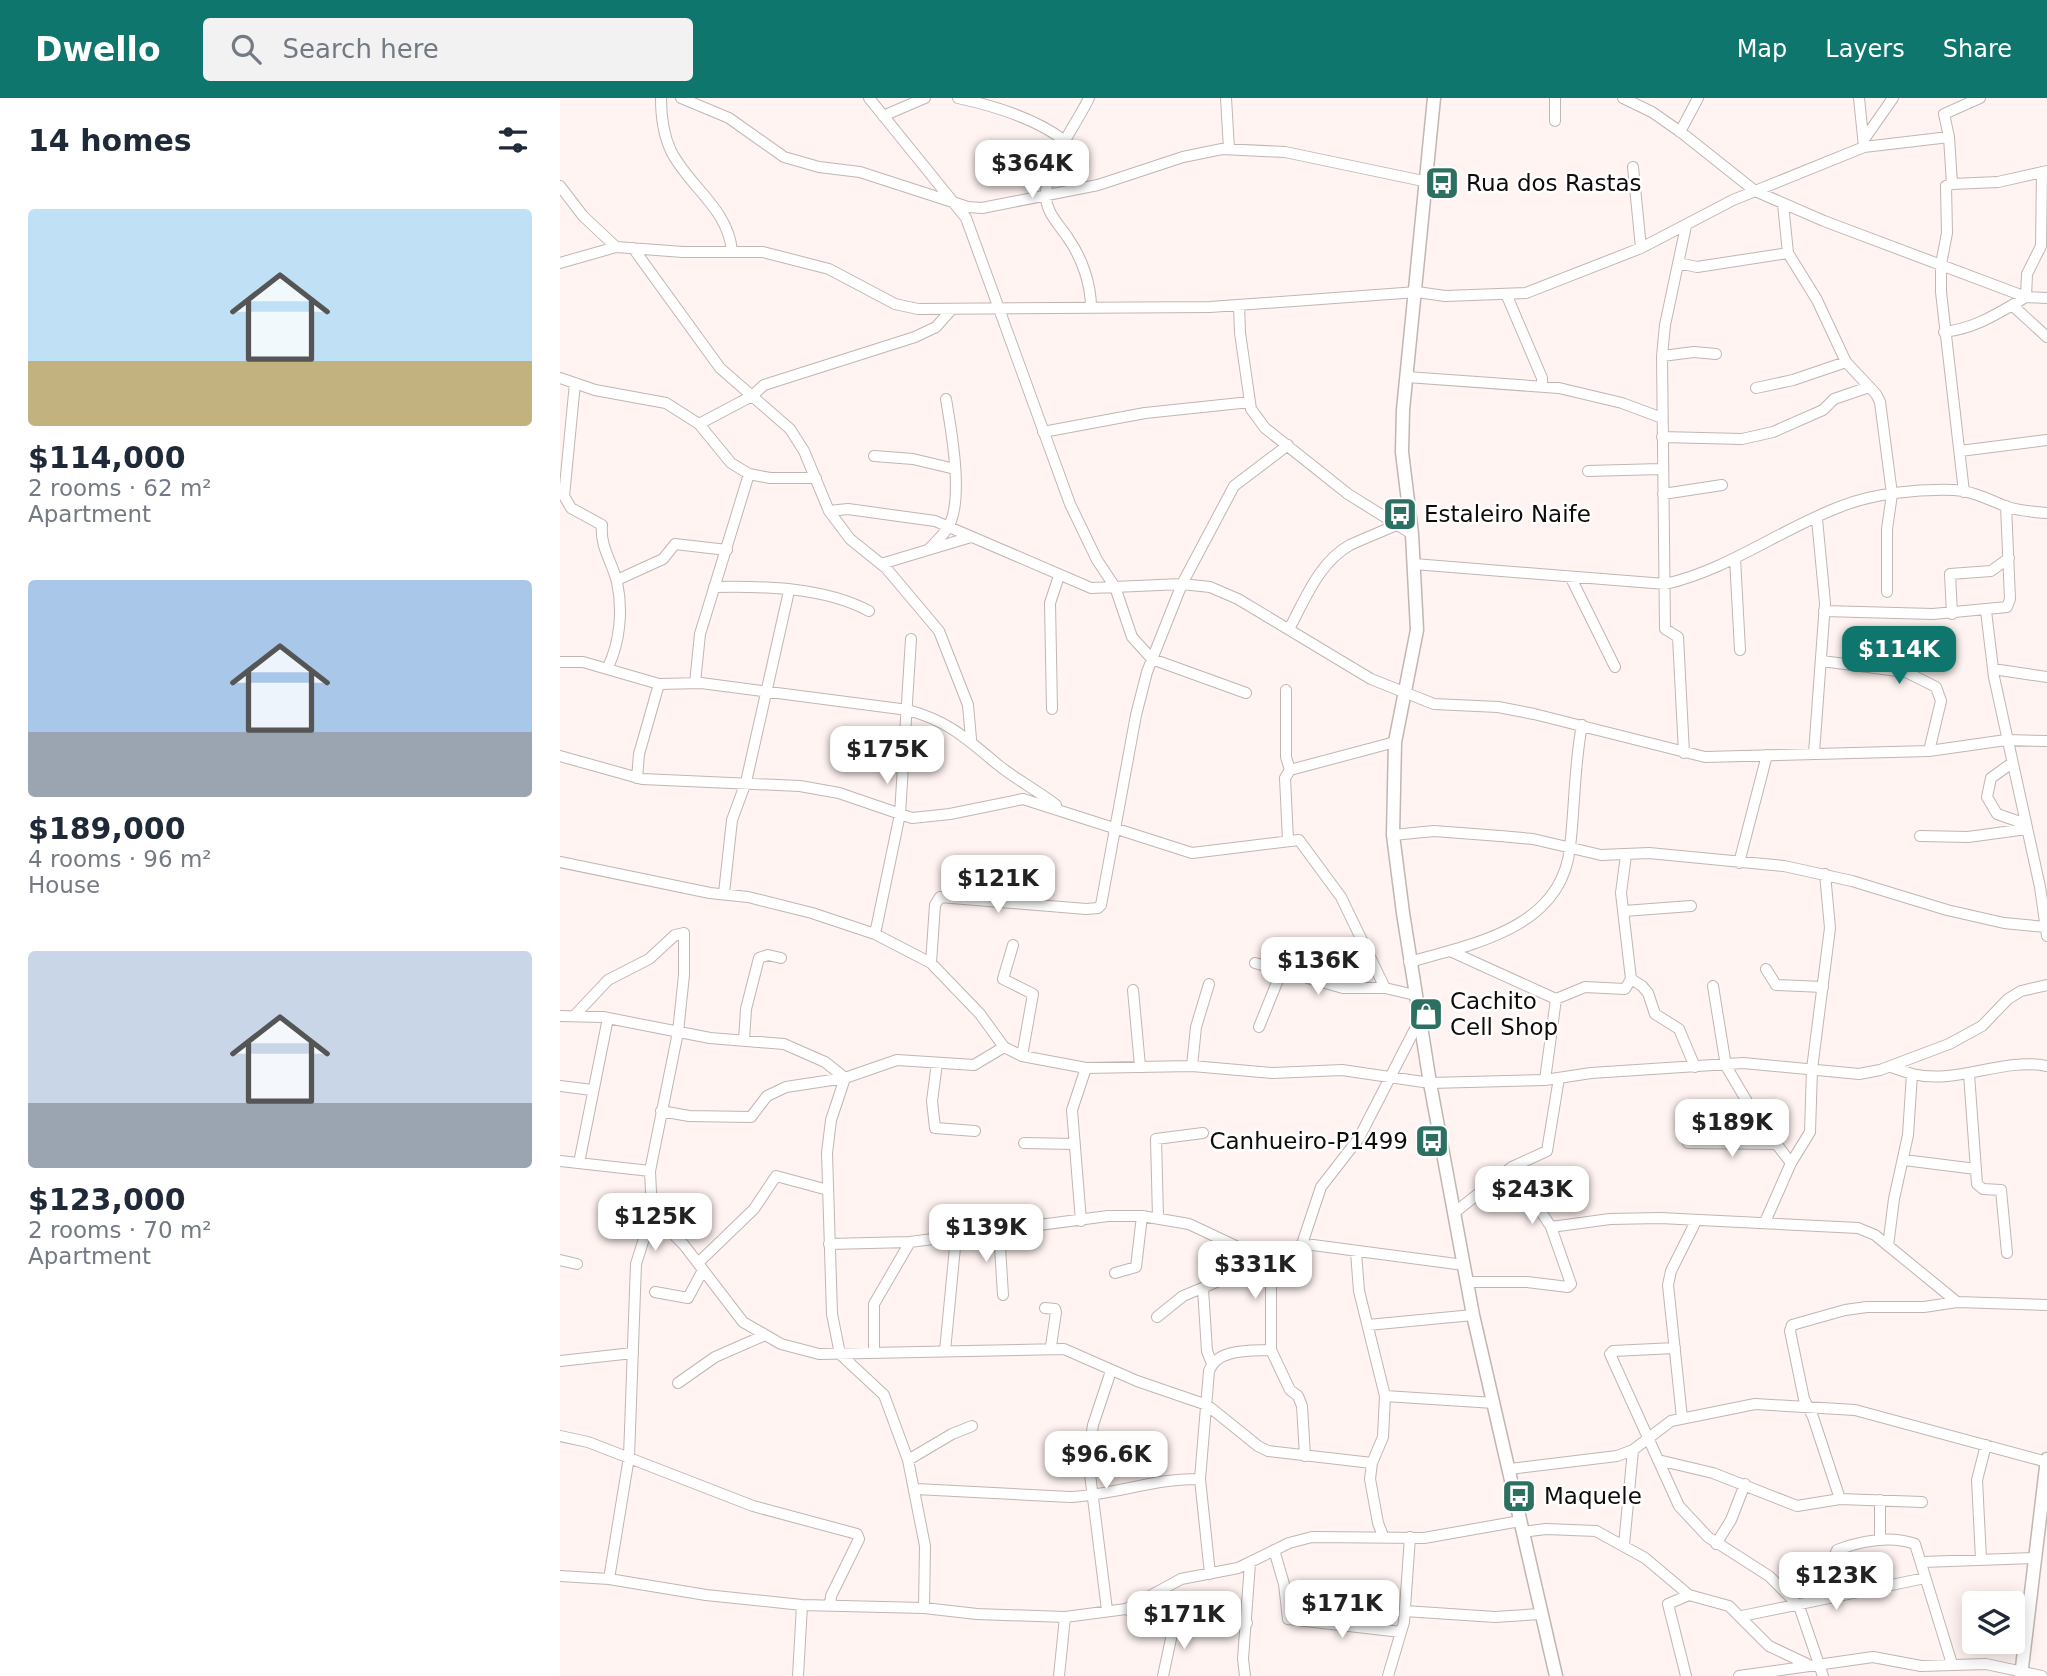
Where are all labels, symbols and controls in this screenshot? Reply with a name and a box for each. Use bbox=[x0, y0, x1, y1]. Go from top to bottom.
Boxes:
search box bbox=[203, 18, 693, 81]
text: Dwello bbox=[35, 30, 161, 69]
icon: search bbox=[227, 30, 265, 68]
text: Search here bbox=[283, 34, 439, 64]
text: Map bbox=[1737, 35, 1787, 63]
text: Layers bbox=[1825, 35, 1905, 63]
text: Share bbox=[1943, 35, 2012, 63]
icon: filters bbox=[494, 121, 532, 159]
text: 14 homes bbox=[28, 123, 192, 158]
pin: $364K bbox=[983, 140, 1081, 200]
text: $364K bbox=[991, 150, 1073, 176]
bus stop icon: Rua dos Rastas bbox=[1423, 164, 1461, 202]
place label: Rua dos Rastas bbox=[1466, 170, 1642, 196]
icon: home bbox=[217, 254, 343, 380]
text: $114,000 bbox=[28, 440, 186, 475]
text: 2 rooms · 62 m² bbox=[28, 475, 212, 501]
bus stop icon: Estaleiro Naife bbox=[1381, 495, 1419, 533]
text: Apartment bbox=[28, 501, 151, 527]
place label: Estaleiro Naife bbox=[1424, 501, 1591, 527]
icon: home bbox=[217, 625, 343, 751]
pin: $114K bbox=[1850, 626, 1948, 686]
text: $114K bbox=[1858, 636, 1940, 662]
pin: $175K bbox=[838, 726, 936, 786]
text: $175K bbox=[846, 736, 928, 762]
text: $189,000 bbox=[28, 811, 186, 846]
text: 4 rooms · 96 m² bbox=[28, 846, 212, 872]
pin: $121K bbox=[949, 856, 1047, 915]
text: $121K bbox=[957, 865, 1039, 891]
text: House bbox=[28, 872, 100, 898]
pin: $136K bbox=[1269, 937, 1367, 997]
text: $136K bbox=[1277, 947, 1359, 973]
place label: Cachito Cell Shop bbox=[1450, 988, 1558, 1040]
shop icon: Cachito Cell Shop bbox=[1407, 995, 1445, 1033]
icon: home bbox=[217, 996, 343, 1122]
pin: $189K bbox=[1683, 1100, 1781, 1159]
text: $189K bbox=[1691, 1109, 1773, 1135]
bus stop icon: Canhueiro-P1499 bbox=[1413, 1122, 1451, 1160]
place label: Canhueiro-P1499 bbox=[1209, 1128, 1408, 1154]
pin: $243K bbox=[1483, 1166, 1581, 1226]
text: $243K bbox=[1491, 1176, 1573, 1202]
text: $123,000 bbox=[28, 1182, 186, 1217]
pin: $125K bbox=[606, 1194, 704, 1253]
text: $125K bbox=[614, 1203, 696, 1229]
pin: $139K bbox=[937, 1204, 1035, 1264]
text: $139K bbox=[945, 1214, 1027, 1240]
text: 2 rooms · 70 m² bbox=[28, 1217, 212, 1243]
pin: $331K bbox=[1206, 1242, 1304, 1301]
text: Apartment bbox=[28, 1243, 151, 1269]
text: $331K bbox=[1214, 1251, 1296, 1277]
pin: $96.6K bbox=[1049, 1432, 1163, 1491]
text: $96.6K bbox=[1061, 1441, 1151, 1467]
bus stop icon: Maquele bbox=[1500, 1477, 1538, 1515]
place label: Maquele bbox=[1544, 1483, 1642, 1509]
pin: $123K bbox=[1787, 1552, 1885, 1612]
text: $123K bbox=[1795, 1562, 1877, 1588]
pin: $171K bbox=[1293, 1580, 1391, 1640]
text: $171K bbox=[1301, 1590, 1383, 1616]
map controls bbox=[1962, 1591, 2025, 1654]
button: layers bbox=[1962, 1591, 2025, 1654]
pin: $171K bbox=[1135, 1592, 1233, 1651]
text: $171K bbox=[1143, 1601, 1225, 1627]

